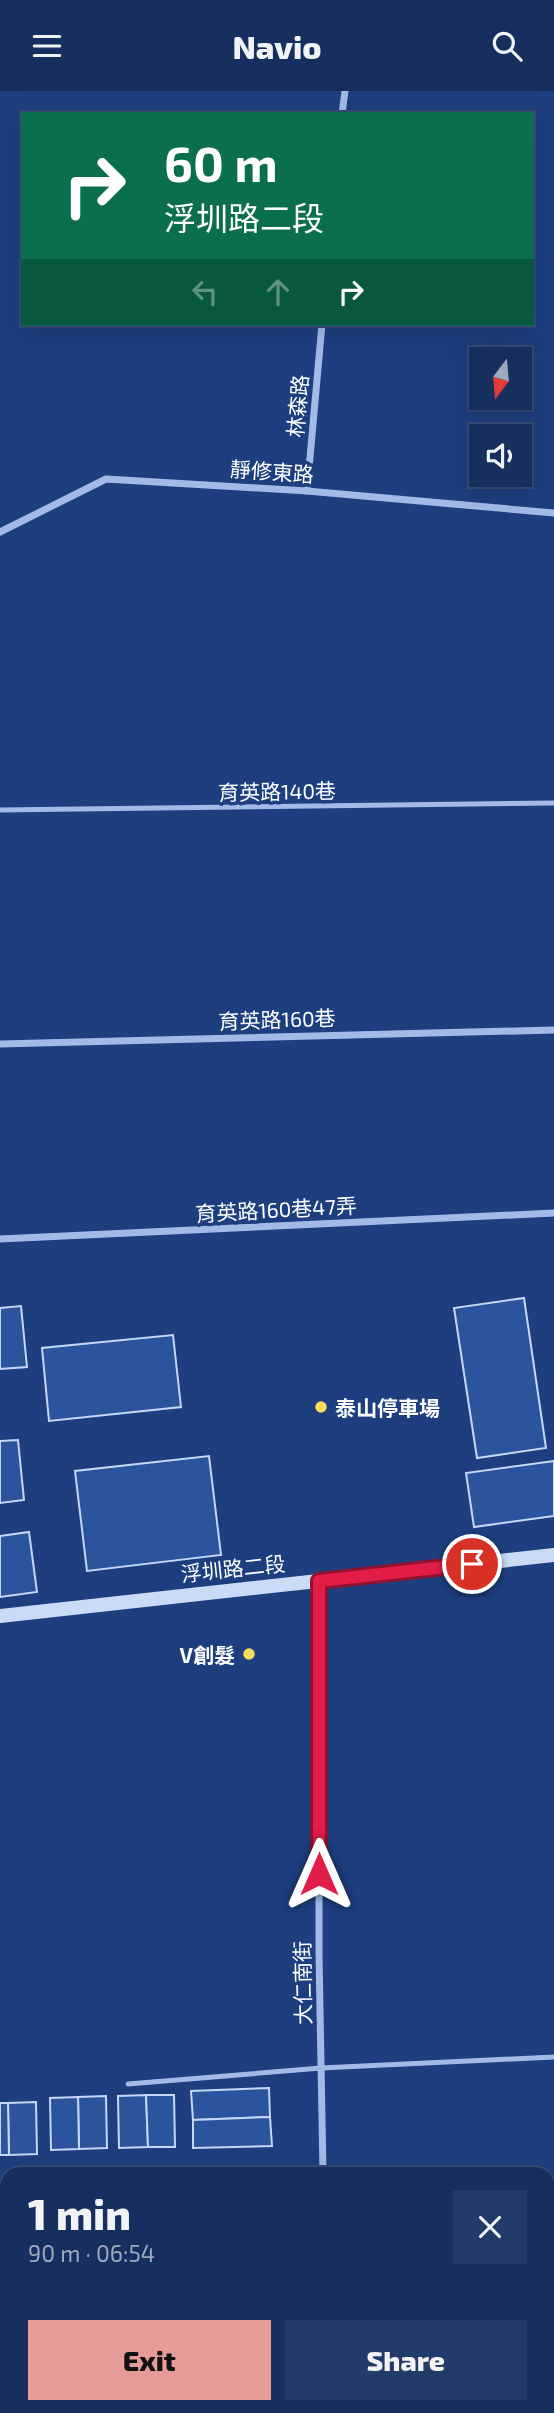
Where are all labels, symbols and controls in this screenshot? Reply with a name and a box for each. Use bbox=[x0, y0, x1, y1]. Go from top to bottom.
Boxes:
icon: menu bbox=[28, 27, 66, 65]
text: Navio bbox=[232, 27, 322, 65]
icon: search bbox=[488, 27, 526, 65]
text: 60 m bbox=[164, 133, 278, 192]
icon: right bbox=[49, 140, 140, 231]
text: 浮圳路二段 bbox=[164, 198, 324, 236]
icon: left bbox=[186, 273, 224, 311]
icon: ahead bbox=[259, 273, 297, 311]
icon: right bbox=[332, 273, 370, 311]
north arrow bbox=[469, 347, 532, 409]
map controls bbox=[469, 347, 532, 487]
street label: 林森路 bbox=[282, 374, 312, 438]
button: sound bbox=[469, 424, 532, 487]
street label: 靜修東路 bbox=[229, 456, 315, 486]
street label: 育英路140巷 bbox=[218, 777, 336, 805]
street label: 育英路160巷 bbox=[218, 1004, 336, 1034]
street label: 育英路160巷47弄 bbox=[195, 1192, 357, 1226]
place label: 泰山停車場 bbox=[335, 1395, 440, 1420]
marker: 泰山停車場 bbox=[313, 1399, 329, 1415]
pin bbox=[442, 1534, 502, 1594]
icon: arrive bbox=[453, 1545, 491, 1583]
street label: 浮圳路二段 bbox=[179, 1550, 287, 1586]
place label: V創髮 bbox=[180, 1642, 235, 1667]
marker: V創髮 bbox=[241, 1646, 257, 1662]
position arrow bbox=[282, 1837, 356, 1911]
street label: 大仁南街 bbox=[289, 1941, 315, 2025]
text: 1 min bbox=[28, 2188, 131, 2238]
button: close bbox=[453, 2190, 527, 2264]
text: 90 m · 06:54 bbox=[28, 2239, 155, 2267]
button: Exit bbox=[28, 2320, 271, 2400]
button: Share bbox=[285, 2320, 527, 2400]

